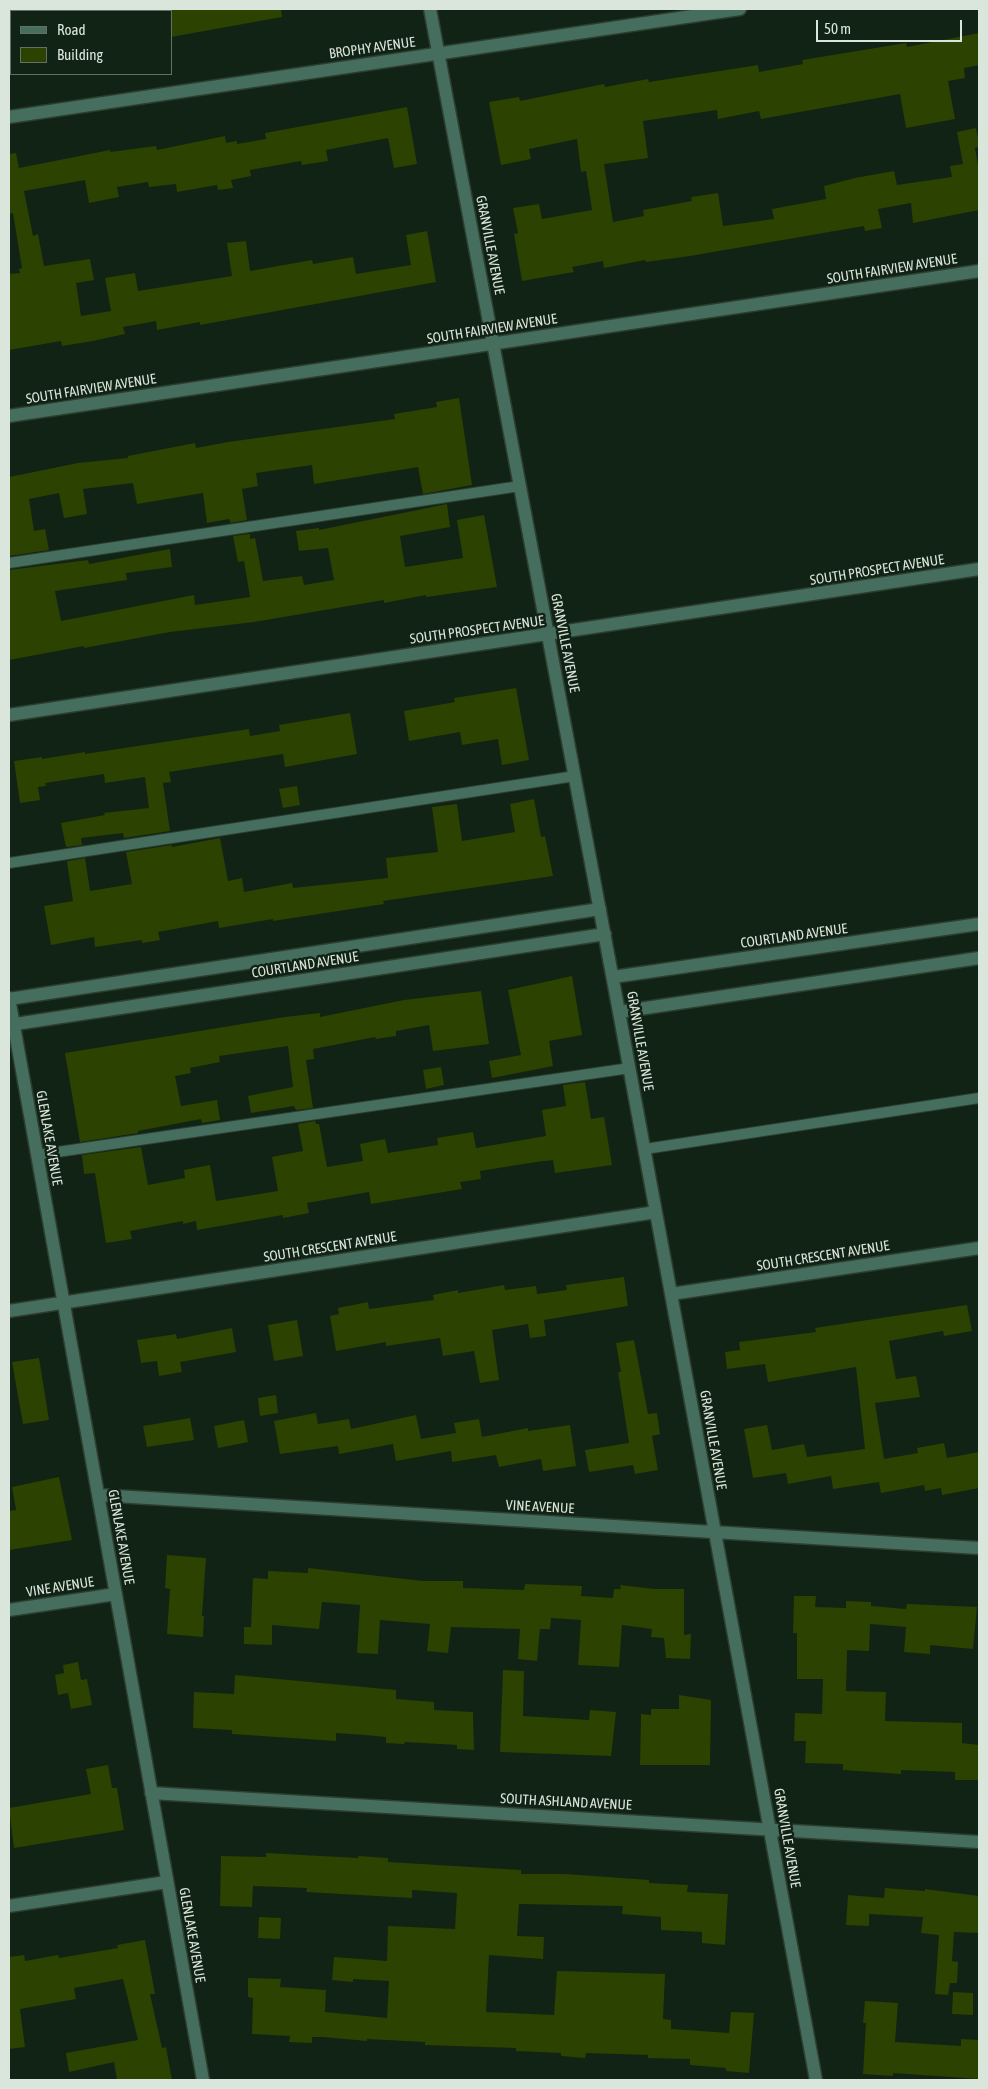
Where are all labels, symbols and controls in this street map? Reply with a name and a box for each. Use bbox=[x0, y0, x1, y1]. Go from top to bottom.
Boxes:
legend bbox=[10, 10, 172, 75]
scale bar bbox=[818, 10, 964, 42]
text: 50 m bbox=[824, 20, 851, 37]
text: Road bbox=[57, 21, 86, 38]
street label: BROPHY AVENUE bbox=[328, 34, 416, 62]
text: Building bbox=[57, 46, 103, 63]
street label: GRANVILLE AVENUE bbox=[472, 194, 508, 296]
street label: SOUTH FAIRVIEW AVENUE bbox=[826, 250, 958, 288]
street label: SOUTH FAIRVIEW AVENUE bbox=[426, 310, 558, 348]
street label: SOUTH FAIRVIEW AVENUE bbox=[25, 370, 157, 408]
street label: SOUTH PROSPECT AVENUE bbox=[809, 551, 945, 589]
street label: GRANVILLE AVENUE bbox=[547, 592, 583, 694]
street label: SOUTH PROSPECT AVENUE bbox=[409, 612, 545, 648]
street label: COURTLAND AVENUE bbox=[739, 920, 849, 952]
street label: COURTLAND AVENUE bbox=[250, 948, 360, 982]
street label: GRANVILLE AVENUE bbox=[623, 990, 657, 1092]
street label: GLENLAKE AVENUE bbox=[32, 1089, 66, 1187]
street label: SOUTH CRESCENT AVENUE bbox=[262, 1228, 398, 1266]
street label: SOUTH CRESCENT AVENUE bbox=[755, 1237, 891, 1275]
street label: GRANVILLE AVENUE bbox=[696, 1389, 730, 1491]
street label: GLENLAKE AVENUE bbox=[104, 1488, 138, 1586]
street label: VINE AVENUE bbox=[505, 1497, 575, 1517]
street label: VINE AVENUE bbox=[25, 1573, 95, 1601]
street label: GRANVILLE AVENUE bbox=[770, 1787, 804, 1889]
street label: SOUTH ASHLAND AVENUE bbox=[500, 1790, 632, 1814]
street label: GLENLAKE AVENUE bbox=[175, 1886, 209, 1984]

